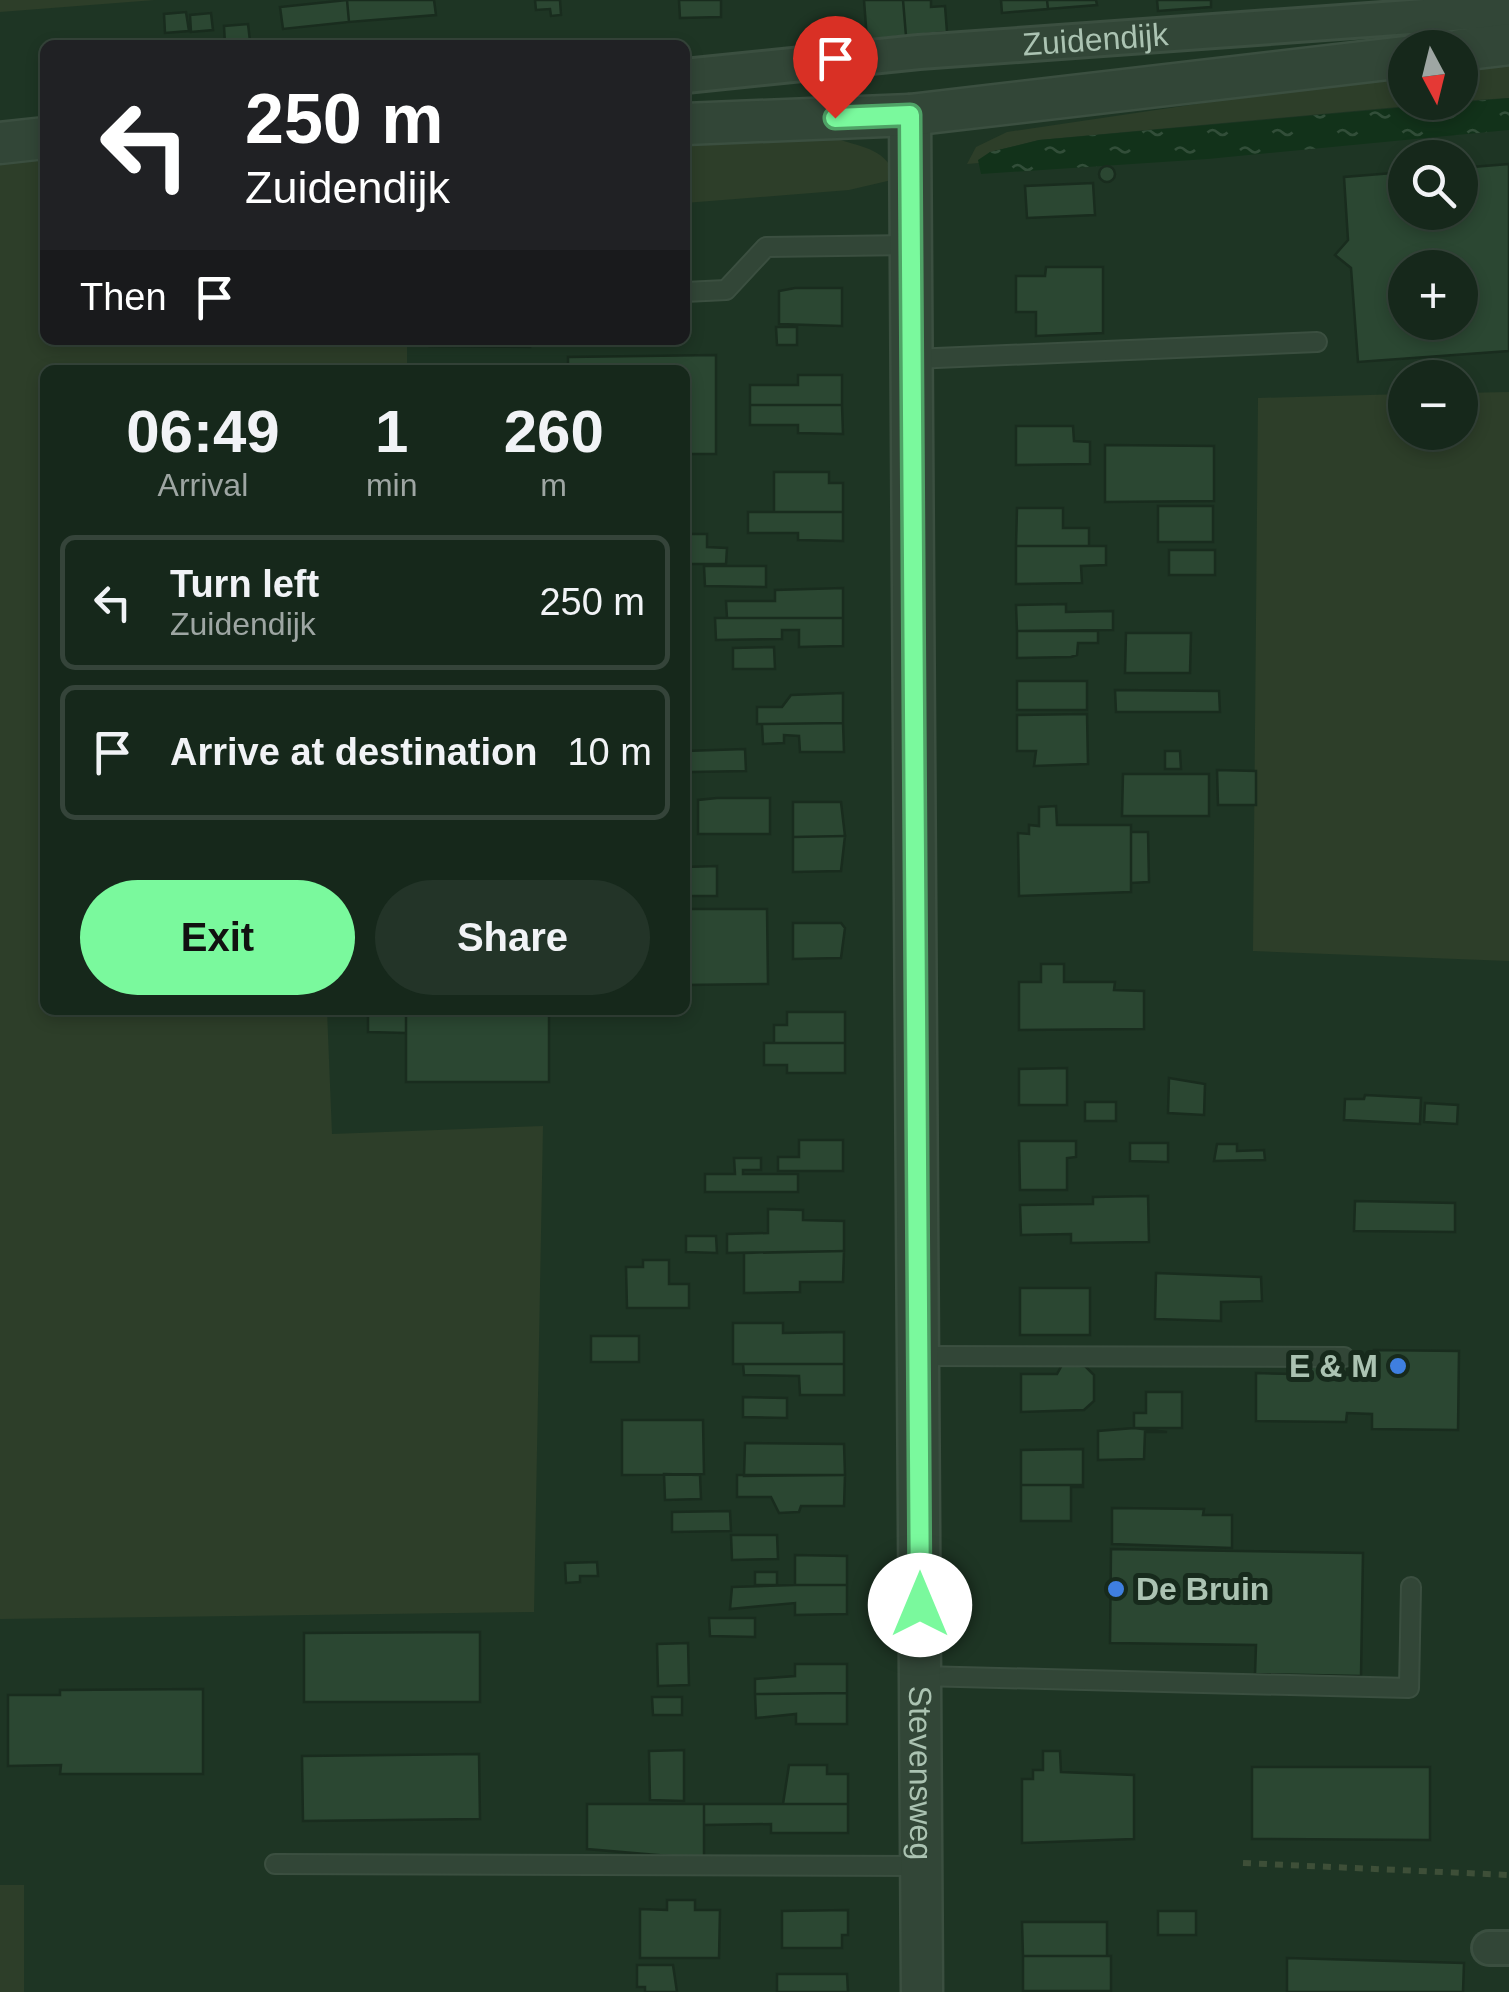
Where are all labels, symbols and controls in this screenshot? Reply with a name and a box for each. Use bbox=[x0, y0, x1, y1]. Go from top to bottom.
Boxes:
pin bbox=[793, 16, 878, 119]
street label: Zuidendijk bbox=[1021, 16, 1170, 63]
north arrow bbox=[1388, 30, 1478, 120]
map controls bbox=[1388, 30, 1478, 450]
icon: arrive bbox=[808, 31, 863, 86]
icon: left bbox=[80, 80, 210, 210]
text: 250 m bbox=[245, 80, 443, 158]
button: search bbox=[1388, 140, 1478, 230]
text: Zuidendijk bbox=[245, 162, 450, 213]
button: + bbox=[1388, 250, 1478, 340]
icon: arrive bbox=[187, 270, 242, 325]
text: Then bbox=[80, 276, 167, 318]
button: − bbox=[1388, 360, 1478, 450]
text: 06:49 bbox=[126, 398, 280, 465]
text: 1 bbox=[375, 398, 408, 465]
text: 260 bbox=[504, 398, 604, 465]
text: Arrival bbox=[158, 467, 248, 503]
text: min bbox=[366, 467, 417, 503]
text: m bbox=[540, 467, 567, 503]
text: Turn left bbox=[170, 563, 319, 605]
icon: left bbox=[85, 575, 140, 630]
text: 250 m bbox=[539, 581, 645, 623]
text: Zuidendijk bbox=[170, 606, 316, 642]
icon: arrive bbox=[85, 725, 140, 780]
text: Arrive at destination bbox=[170, 731, 537, 773]
text: 10 m bbox=[567, 731, 652, 773]
button: Exit bbox=[80, 880, 355, 995]
button: Share bbox=[375, 880, 650, 995]
place label: E & M bbox=[1289, 1348, 1378, 1384]
marker: E & M bbox=[1387, 1355, 1409, 1377]
position arrow bbox=[868, 1553, 972, 1657]
place label: De Bruin bbox=[1136, 1571, 1269, 1607]
marker: De Bruin bbox=[1105, 1578, 1127, 1600]
street label: Stevensweg bbox=[902, 1686, 939, 1860]

